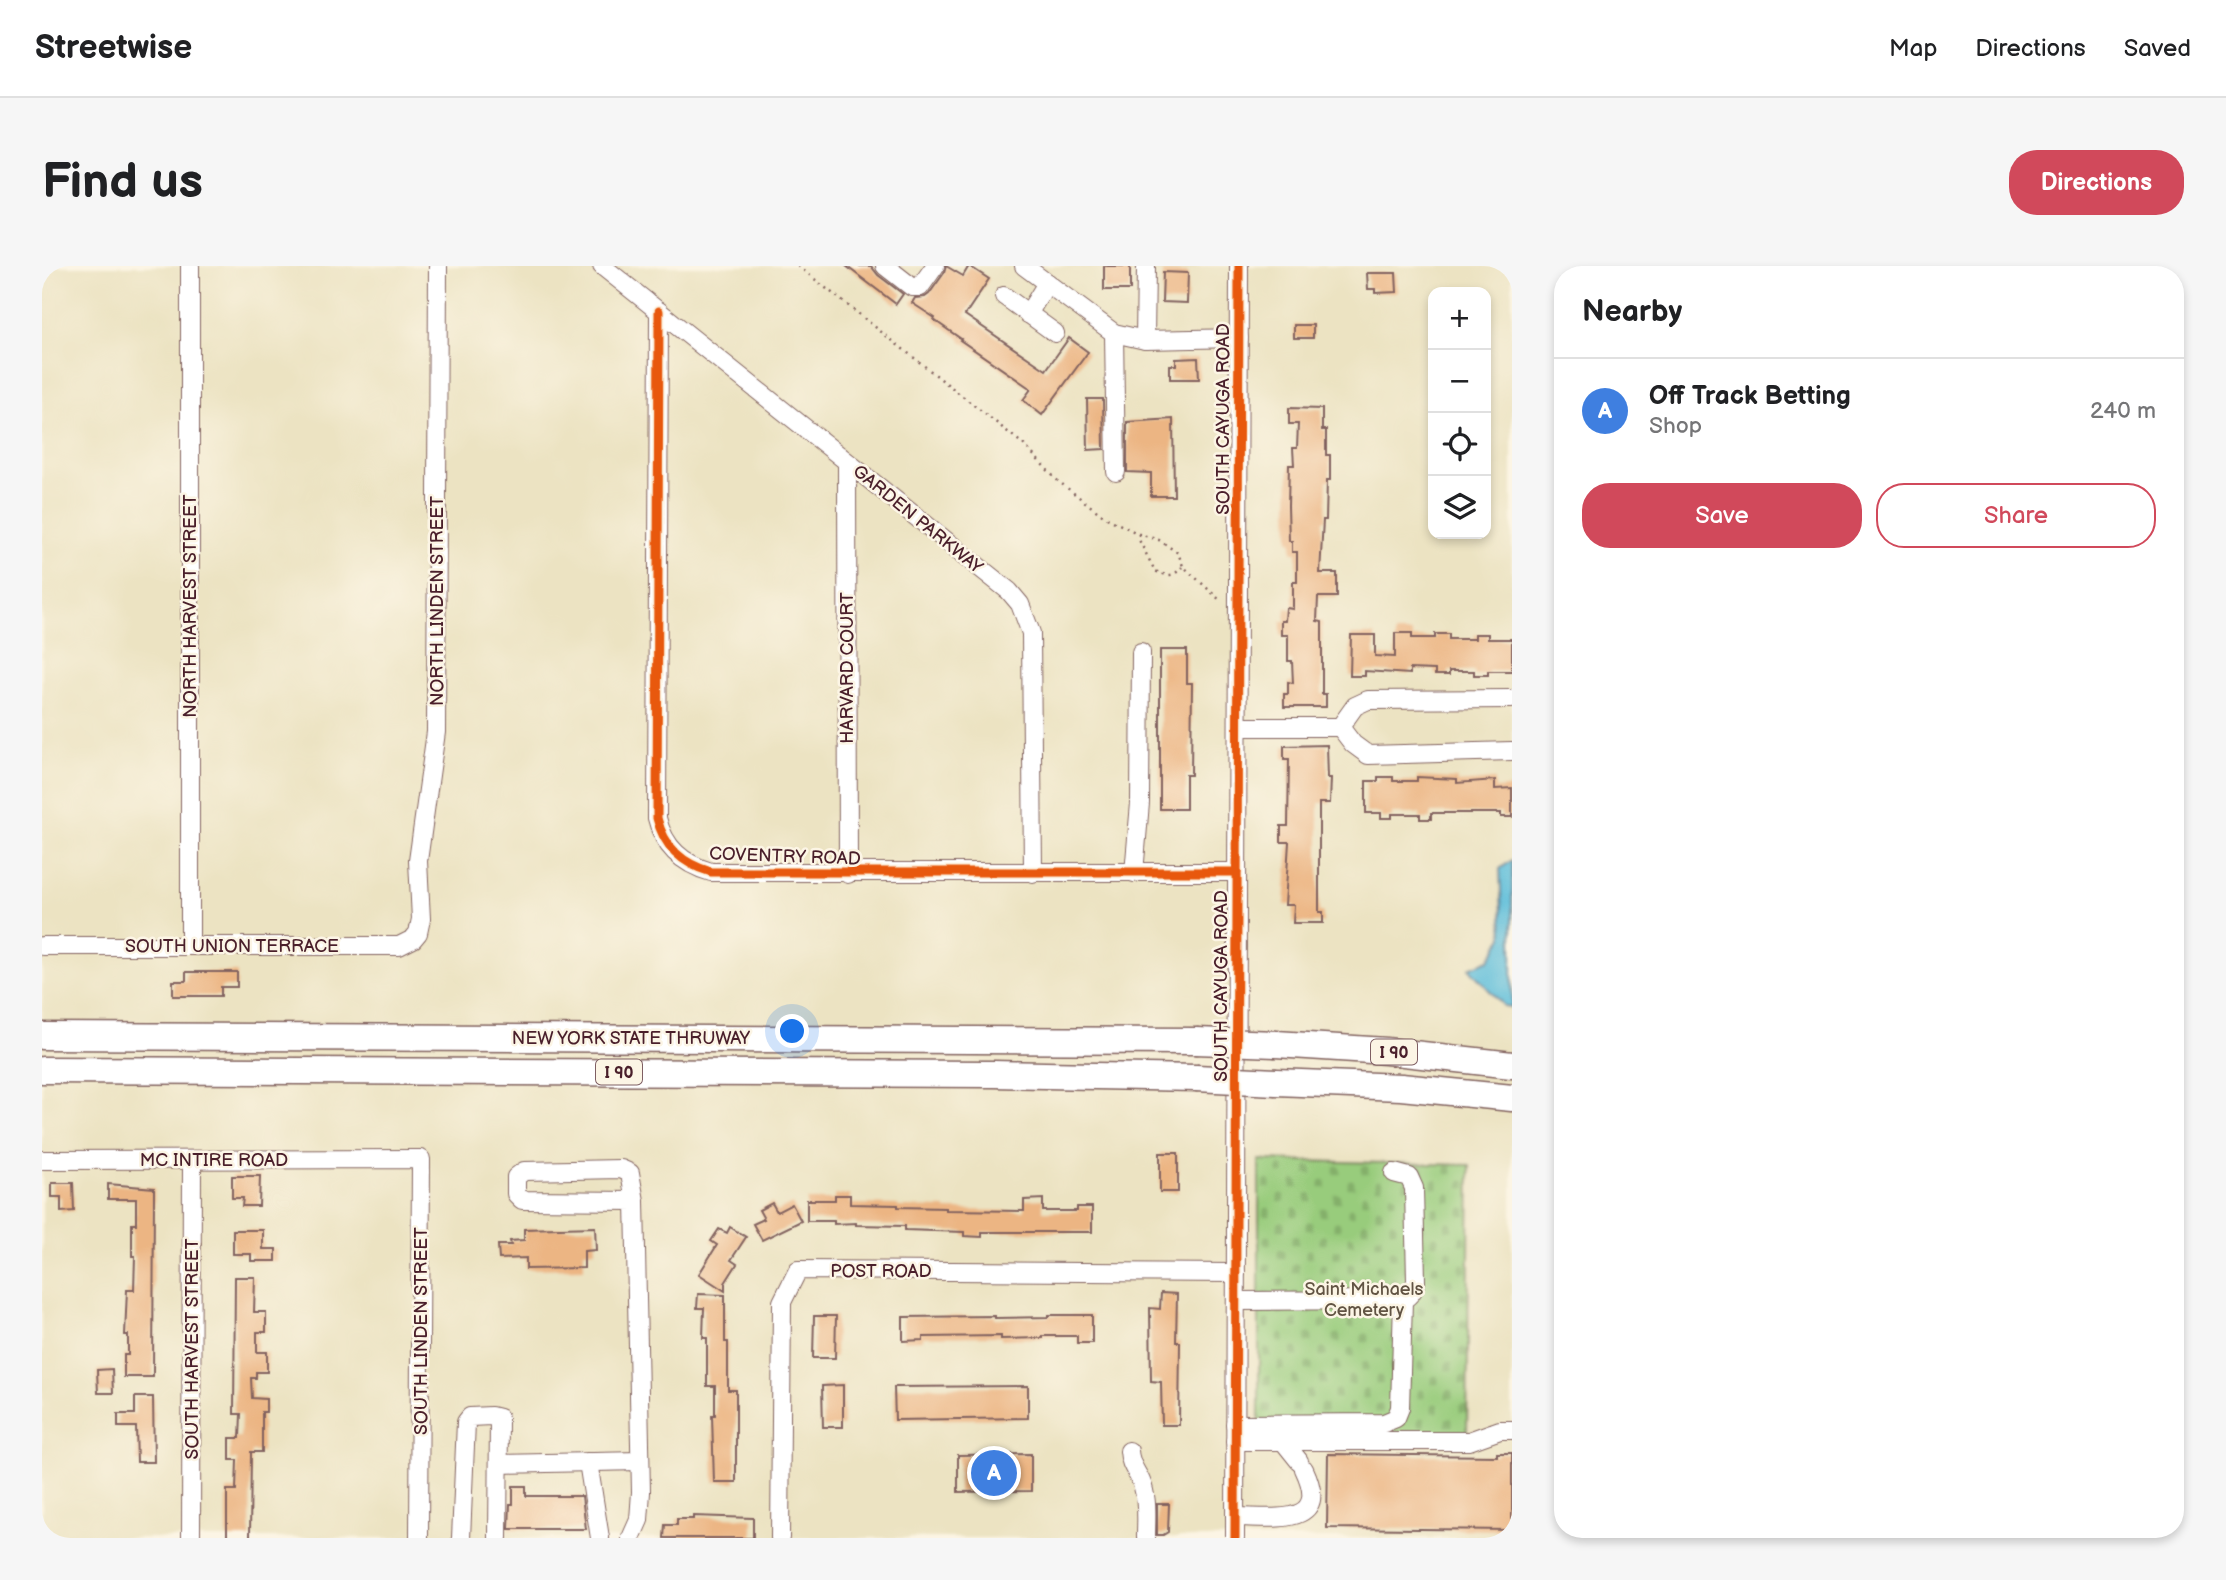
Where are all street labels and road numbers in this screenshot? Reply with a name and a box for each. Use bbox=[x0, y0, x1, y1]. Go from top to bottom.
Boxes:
street label: SOUTH CAYUGA ROAD bbox=[1213, 323, 1234, 515]
street label: GARDEN PARKWAY bbox=[849, 461, 987, 578]
street label: NORTH HARVEST STREET bbox=[180, 494, 201, 718]
street label: NORTH LINDEN STREET bbox=[427, 496, 448, 706]
street label: HARVARD COURT bbox=[837, 592, 858, 744]
street label: COVENTRY ROAD bbox=[709, 843, 861, 870]
street label: SOUTH CAYUGA ROAD bbox=[1211, 890, 1232, 1082]
street label: SOUTH UNION TERRACE bbox=[125, 936, 339, 957]
street label: NEW YORK STATE THRUWAY bbox=[512, 1028, 751, 1049]
road number: I 90 bbox=[1371, 1040, 1417, 1065]
road number: I 90 bbox=[596, 1059, 642, 1084]
street label: MC INTIRE ROAD bbox=[140, 1150, 288, 1171]
street label: SOUTH LINDEN STREET bbox=[411, 1227, 432, 1435]
street label: SOUTH HARVEST STREET bbox=[182, 1238, 203, 1460]
street label: POST ROAD bbox=[830, 1261, 932, 1282]

